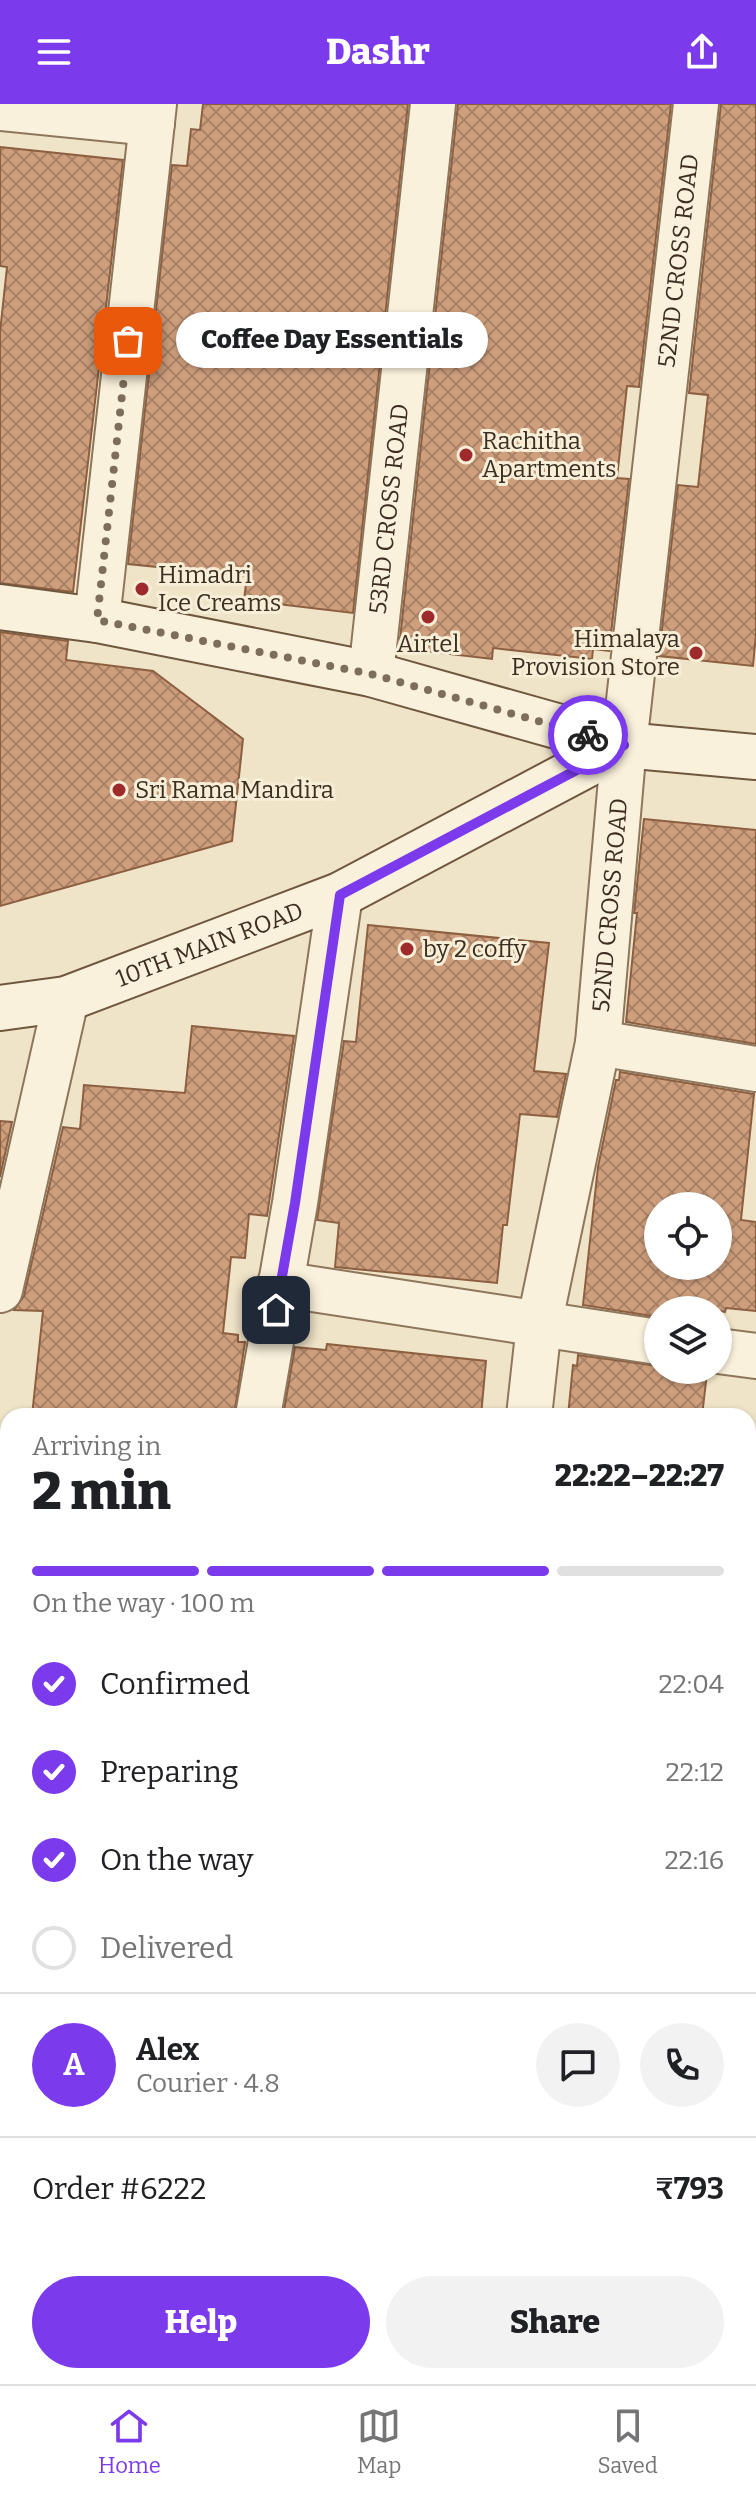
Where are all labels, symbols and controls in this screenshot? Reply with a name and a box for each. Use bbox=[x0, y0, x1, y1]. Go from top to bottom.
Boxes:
icon: menu bbox=[32, 30, 76, 74]
text: Dashr bbox=[326, 30, 430, 74]
icon: share bbox=[680, 30, 724, 74]
street label: 52ND CROSS ROAD bbox=[652, 152, 704, 369]
pin bbox=[94, 307, 162, 375]
callout: Coffee Day Essentials bbox=[176, 313, 488, 369]
icon: bag bbox=[106, 319, 150, 363]
text: Coffee Day Essentials bbox=[201, 324, 463, 355]
street label: 53RD CROSS ROAD bbox=[364, 402, 414, 616]
place label: Rachitha Apartments bbox=[482, 427, 616, 483]
marker: Rachitha Apartments bbox=[457, 446, 475, 464]
place label: Himadri Ice Creams bbox=[158, 561, 281, 617]
marker: Himadri Ice Creams bbox=[133, 580, 151, 598]
marker: Airtel bbox=[419, 608, 437, 626]
place label: Himalaya Provision Store bbox=[511, 625, 680, 681]
place label: Airtel bbox=[397, 630, 459, 658]
marker: Himalaya Provision Store bbox=[687, 644, 705, 662]
courier bbox=[548, 695, 628, 775]
icon: bike bbox=[566, 713, 610, 757]
place label: Sri Rama Mandira bbox=[135, 776, 334, 804]
marker: Sri Rama Mandira bbox=[110, 781, 128, 799]
street label: 52ND CROSS ROAD bbox=[587, 797, 633, 1013]
street label: 10TH MAIN ROAD bbox=[112, 896, 307, 993]
place label: by 2 coffy bbox=[423, 935, 527, 963]
marker: by 2 coffy bbox=[398, 940, 416, 958]
map controls bbox=[644, 1192, 732, 1384]
button: locate bbox=[644, 1192, 732, 1280]
pin bbox=[242, 1276, 310, 1344]
icon: home bbox=[254, 1288, 298, 1332]
button: layers bbox=[644, 1296, 732, 1384]
text: Arriving in bbox=[32, 1431, 161, 1462]
text: 22:22–22:27 bbox=[555, 1458, 724, 1494]
text: 2 min bbox=[32, 1460, 171, 1523]
text: On the way · 100 m bbox=[32, 1588, 255, 1619]
icon: check bbox=[32, 1662, 76, 1706]
text: Confirmed bbox=[100, 1666, 250, 1702]
text: 22:04 bbox=[658, 1669, 724, 1700]
icon: check bbox=[32, 1750, 76, 1794]
text: Preparing bbox=[100, 1754, 238, 1790]
text: 22:12 bbox=[666, 1757, 724, 1788]
icon: check bbox=[32, 1838, 76, 1882]
text: On the way bbox=[100, 1842, 253, 1878]
text: 22:16 bbox=[664, 1845, 724, 1876]
text: Delivered bbox=[100, 1930, 233, 1966]
button: chat bbox=[536, 2023, 620, 2107]
button: phone bbox=[640, 2023, 724, 2107]
text: Alex bbox=[136, 2032, 199, 2068]
text: A bbox=[63, 2047, 85, 2083]
text: Courier · 4.8 bbox=[136, 2068, 280, 2099]
text: Order #6222 bbox=[32, 2171, 206, 2207]
text: ₹793 bbox=[655, 2171, 724, 2207]
button: Help bbox=[32, 2276, 370, 2368]
button: Share bbox=[386, 2276, 724, 2368]
tab: Home bbox=[98, 2404, 161, 2479]
tab: Map bbox=[357, 2404, 401, 2479]
tab: Saved bbox=[597, 2404, 658, 2479]

